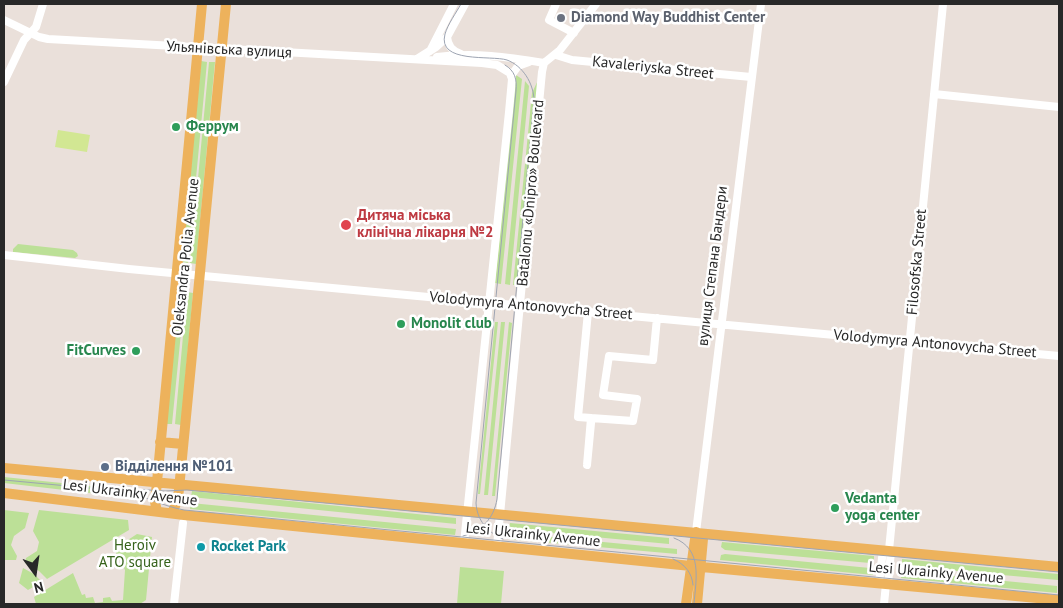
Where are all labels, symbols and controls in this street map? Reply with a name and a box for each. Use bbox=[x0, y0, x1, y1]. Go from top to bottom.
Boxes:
place label: Diamond Way Buddhist Center bbox=[571, 9, 765, 27]
marker: Diamond Way Buddhist Center bbox=[555, 12, 567, 24]
street label: Ульянівська вулиця bbox=[166, 38, 292, 62]
street label: Kavaleriyska Street bbox=[591, 53, 715, 83]
street label: Batalonu «Dnipro» Boulevard bbox=[514, 99, 548, 287]
place label: Феррум bbox=[186, 118, 239, 136]
marker: Феррум bbox=[170, 121, 182, 133]
street label: Oleksandra Polia Avenue bbox=[169, 177, 203, 337]
street label: вулиця Степана Бандери bbox=[694, 185, 732, 347]
place label: Дитяча міська клінічна лікарня №2 bbox=[357, 207, 493, 242]
street label: Filosofska Street bbox=[903, 208, 931, 316]
marker: Дитяча міська клінічна лікарня №2 bbox=[339, 218, 353, 232]
street label: Volodymyra Antonovycha Street bbox=[429, 288, 633, 324]
place label: Monolit club bbox=[411, 315, 492, 333]
marker: Monolit club bbox=[395, 318, 407, 330]
street label: Volodymyra Antonovycha Street bbox=[833, 326, 1037, 362]
place label: FitCurves bbox=[67, 342, 126, 360]
marker: FitCurves bbox=[130, 345, 142, 357]
place label: Відділення №101 bbox=[115, 458, 233, 476]
marker: Відділення №101 bbox=[99, 461, 111, 473]
street label: Lesi Ukrainky Avenue bbox=[62, 476, 198, 510]
place label: Vedanta yoga center bbox=[845, 490, 919, 525]
marker: Vedanta yoga center bbox=[829, 502, 841, 514]
street label: Lesi Ukrainky Avenue bbox=[465, 519, 601, 551]
park label: Heroiv ATO square bbox=[99, 537, 171, 572]
place label: Rocket Park bbox=[211, 538, 286, 556]
marker: Rocket Park bbox=[195, 541, 207, 553]
north arrow bbox=[10, 548, 60, 598]
street label: Lesi Ukrainky Avenue bbox=[868, 558, 1004, 588]
text: N bbox=[32, 578, 45, 597]

